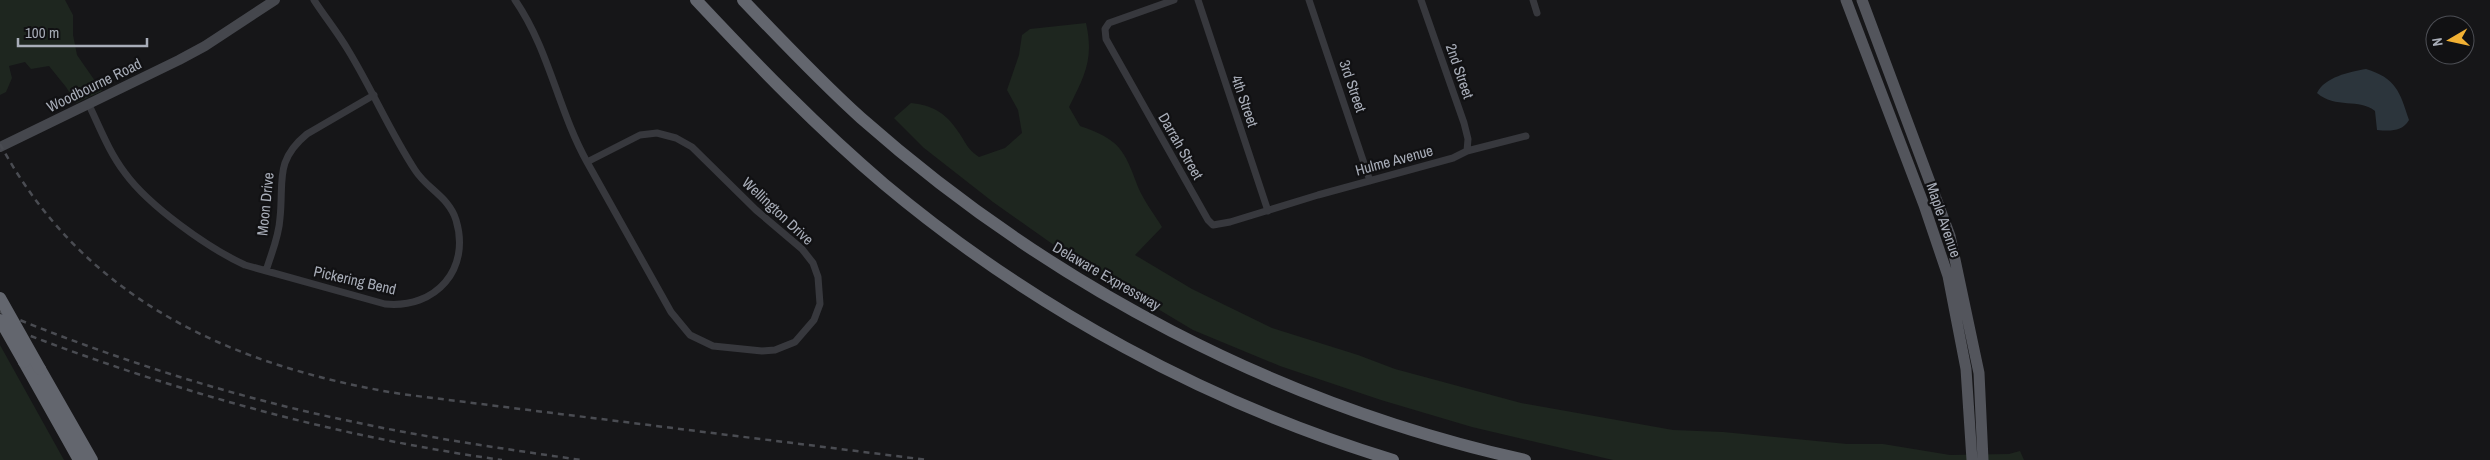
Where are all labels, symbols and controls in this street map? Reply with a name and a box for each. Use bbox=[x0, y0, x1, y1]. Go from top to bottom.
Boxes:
scale bar bbox=[18, 15, 146, 47]
north arrow bbox=[2425, 15, 2475, 65]
text: 100 m bbox=[25, 22, 59, 43]
text: N bbox=[2428, 37, 2447, 48]
street label: 2nd Street bbox=[1441, 41, 1479, 102]
street label: Woodbourne Road bbox=[43, 53, 145, 117]
street label: 3rd Street bbox=[1334, 57, 1372, 116]
street label: 4th Street bbox=[1226, 72, 1264, 130]
street label: Darrah Street bbox=[1153, 109, 1209, 184]
street label: Hulme Avenue bbox=[1353, 139, 1435, 180]
street label: Moon Drive bbox=[251, 171, 279, 237]
street label: Wellington Drive bbox=[738, 172, 818, 250]
street label: Maple Avenue bbox=[1921, 180, 1967, 260]
street label: Delaware Expressway bbox=[1049, 236, 1166, 316]
street label: Pickering Bend bbox=[312, 260, 398, 300]

